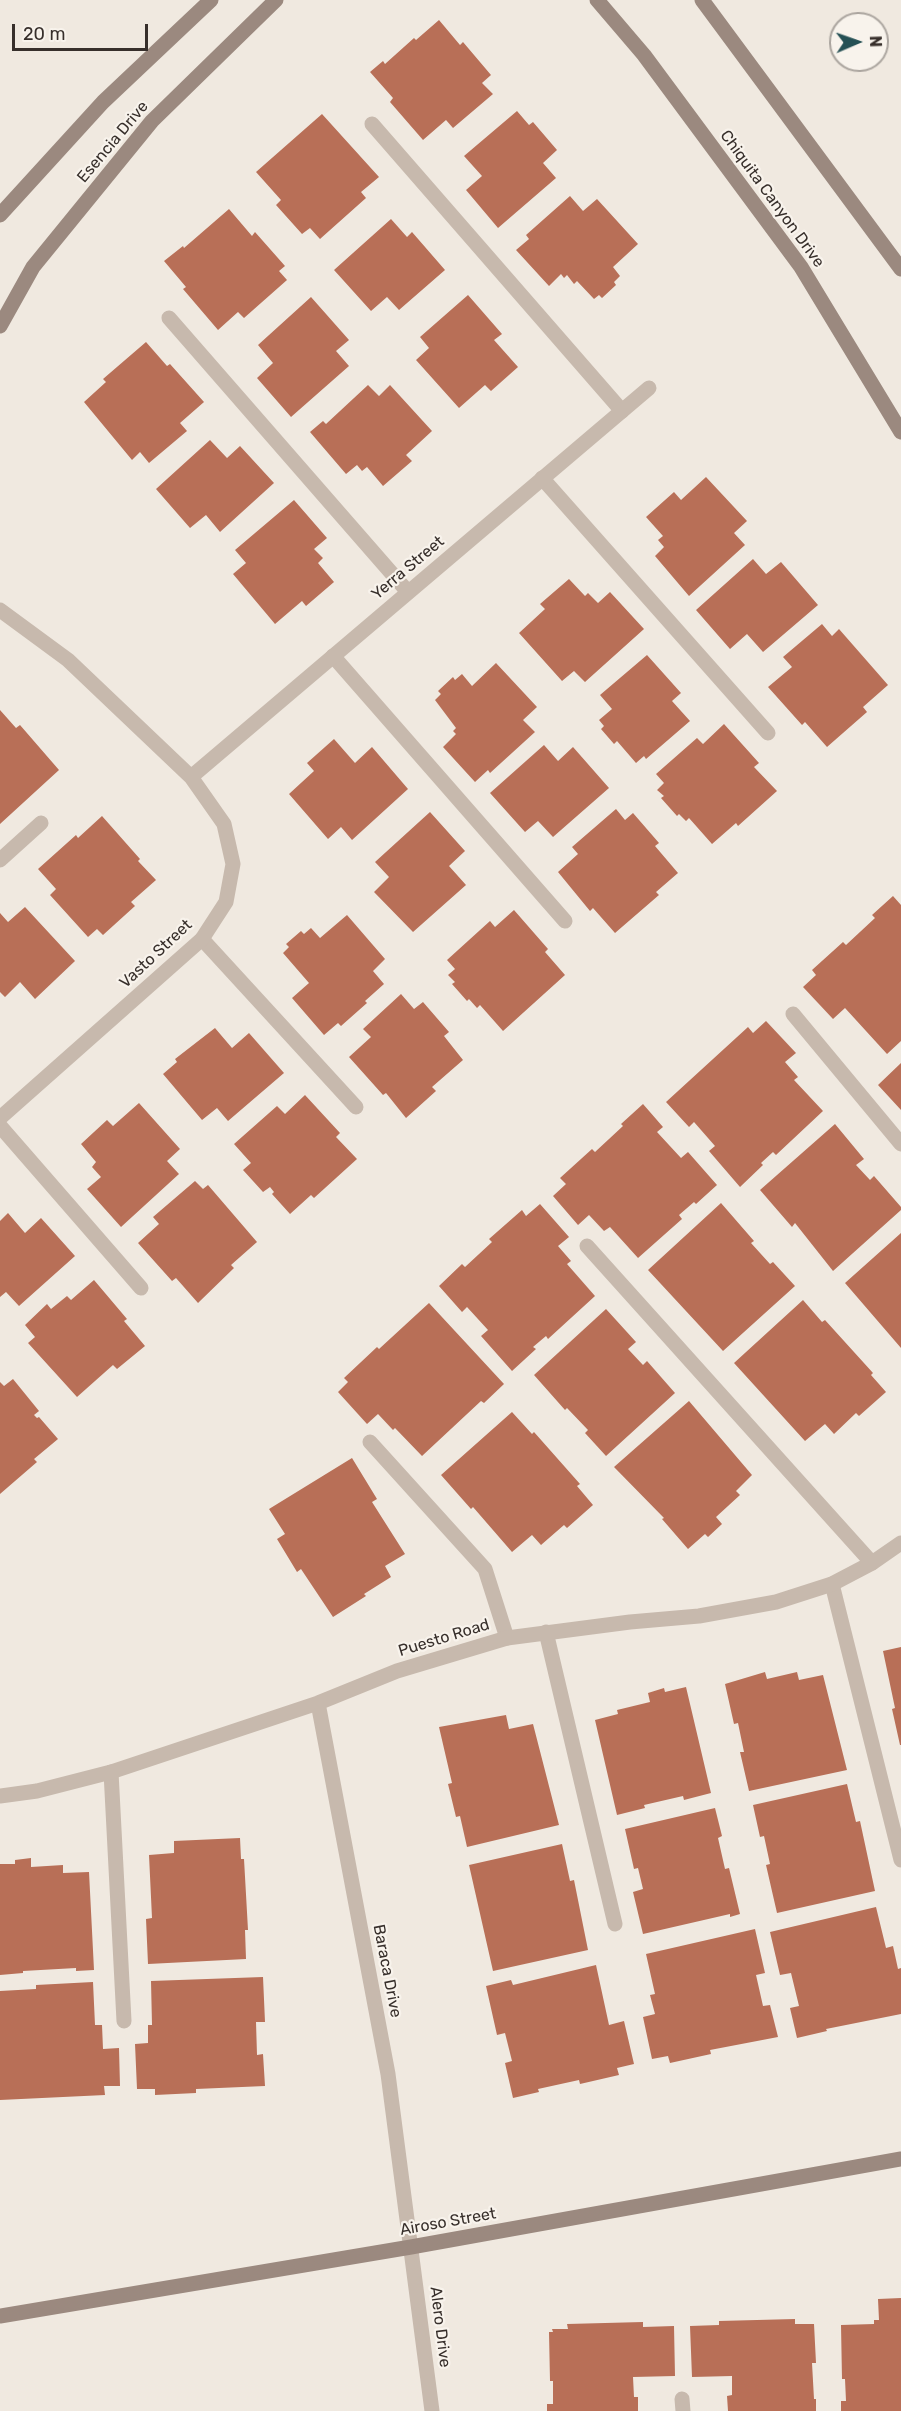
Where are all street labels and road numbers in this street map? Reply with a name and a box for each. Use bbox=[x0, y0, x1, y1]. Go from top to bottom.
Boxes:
street label: Esencia Drive bbox=[73, 97, 153, 187]
street label: Chiquita Canyon Drive bbox=[716, 127, 828, 271]
street label: Yerra Street bbox=[368, 532, 448, 604]
street label: Vasto Street bbox=[116, 916, 196, 992]
street label: Puesto Road bbox=[396, 1615, 492, 1661]
street label: Baraca Drive bbox=[369, 1923, 405, 2019]
street label: Airoso Street bbox=[398, 2204, 498, 2240]
street label: Alero Drive bbox=[426, 2286, 454, 2368]

